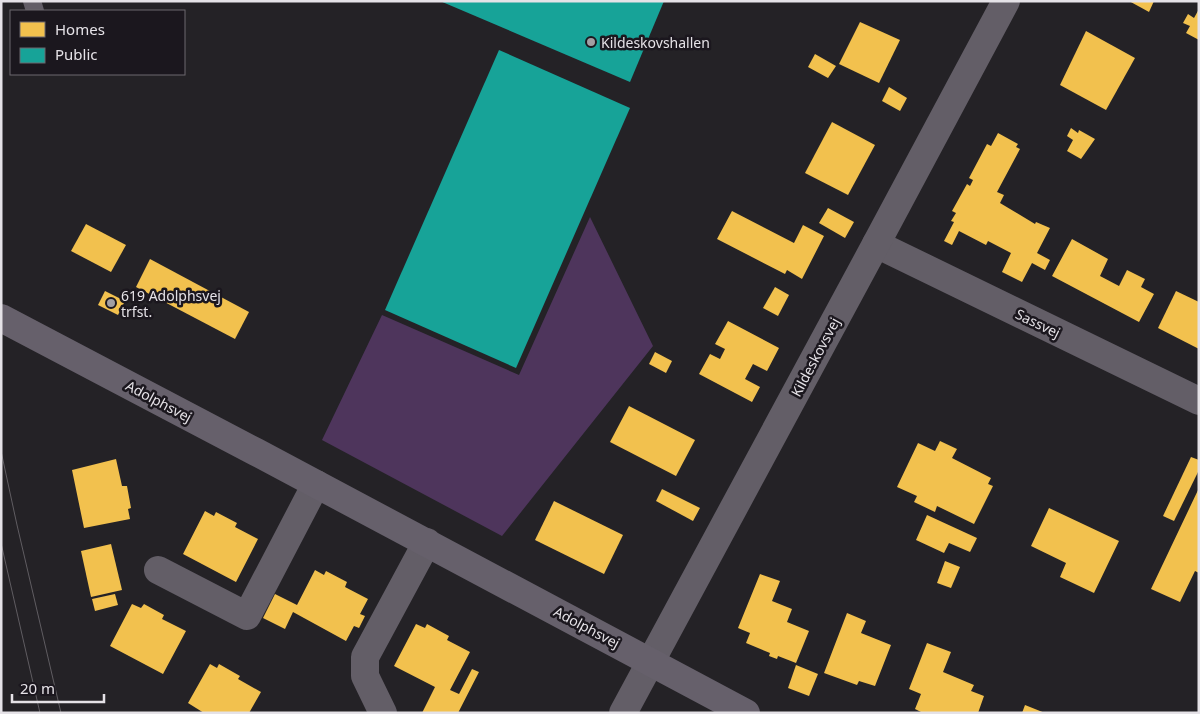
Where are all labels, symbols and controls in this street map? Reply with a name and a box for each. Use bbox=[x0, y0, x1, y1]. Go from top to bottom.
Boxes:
legend bbox=[10, 10, 185, 75]
text: Homes bbox=[55, 19, 105, 39]
place label: Kildeskovshallen bbox=[601, 33, 710, 52]
marker: Kildeskovshallen bbox=[585, 36, 597, 48]
text: Public bbox=[55, 44, 98, 64]
place label: 619 Adolphsvej trfst. bbox=[121, 286, 221, 321]
marker: 619 Adolphsvej trfst. bbox=[105, 297, 117, 309]
street label: Sassvej bbox=[1012, 304, 1064, 342]
street label: Kildeskovsvej bbox=[786, 314, 844, 400]
street label: Adolphsvej bbox=[123, 376, 195, 426]
street label: Adolphsvej bbox=[551, 602, 623, 652]
scale bar bbox=[12, 672, 105, 704]
text: 20 m bbox=[20, 678, 55, 698]

